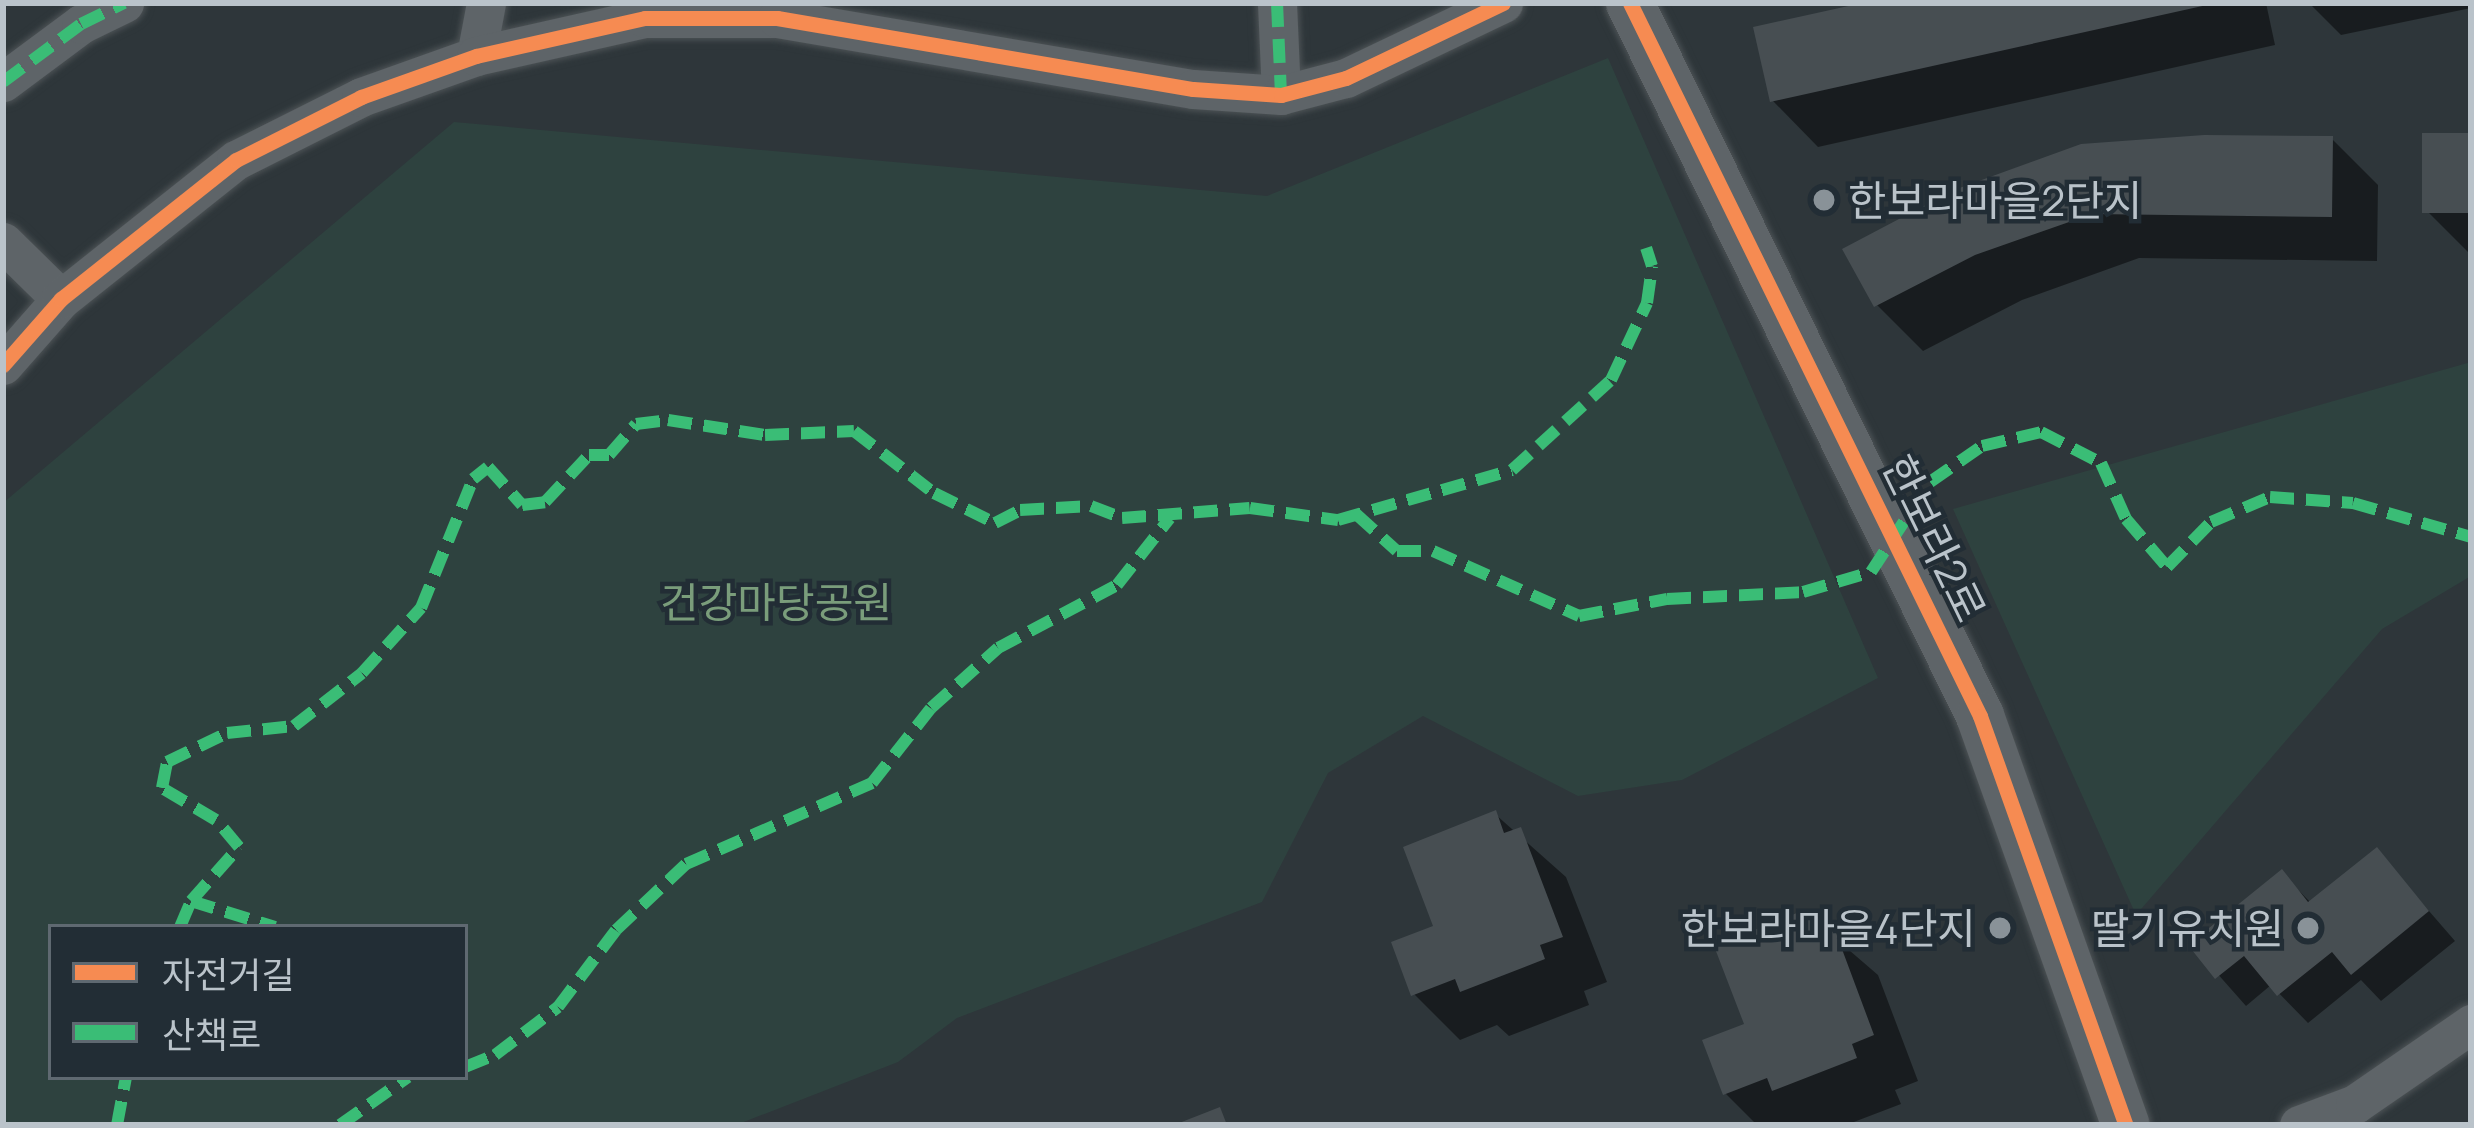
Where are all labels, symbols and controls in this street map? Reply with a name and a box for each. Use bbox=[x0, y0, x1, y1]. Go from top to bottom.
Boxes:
place label: 한보라마을2단지 bbox=[1848, 175, 2142, 225]
marker: 한보라마을2단지 bbox=[1811, 187, 1837, 213]
street label: 한보라2로 bbox=[1873, 447, 1997, 629]
park label: 건강마당공원 bbox=[660, 577, 892, 627]
place label: 한보라마을4단지 bbox=[1681, 903, 1976, 953]
place label: 딸기유치원 bbox=[2091, 903, 2284, 953]
marker: 한보라마을4단지 bbox=[1987, 915, 2013, 941]
marker: 딸기유치원 bbox=[2295, 915, 2321, 941]
legend bbox=[48, 924, 468, 1080]
text: 자전거길 bbox=[162, 950, 294, 999]
text: 산책로 bbox=[162, 1010, 261, 1059]

